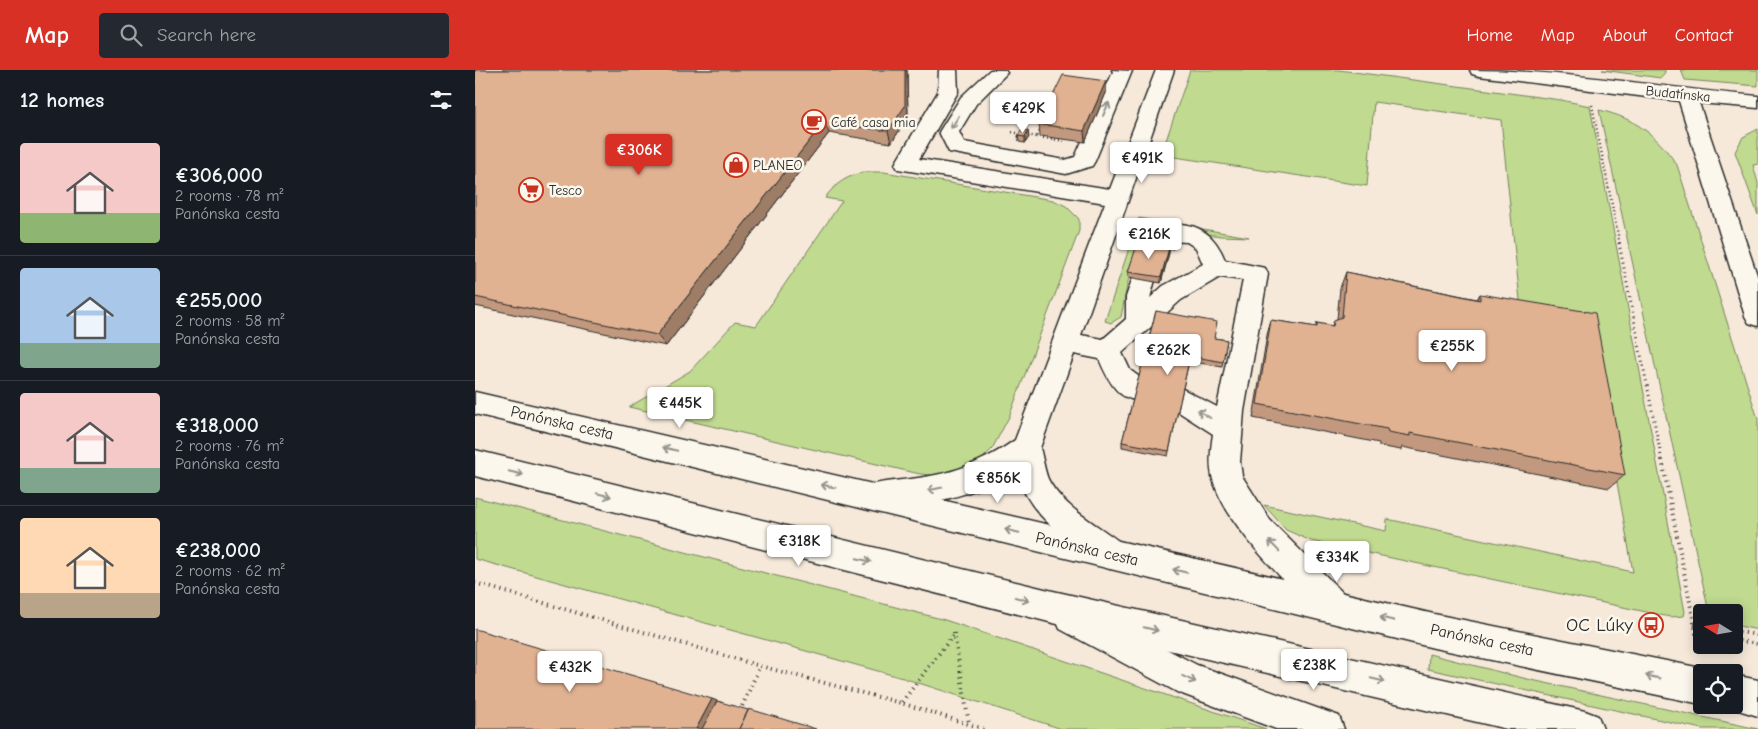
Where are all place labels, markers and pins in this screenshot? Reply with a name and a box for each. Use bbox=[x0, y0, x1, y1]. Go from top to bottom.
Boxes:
pin: €429K bbox=[988, 92, 1058, 134]
cafe icon: Café casa mia bbox=[801, 109, 827, 135]
place label: Café casa mia bbox=[831, 114, 916, 131]
pin: €306K bbox=[604, 134, 674, 176]
pin: €491K bbox=[1107, 142, 1177, 184]
shop icon: PLANEO bbox=[723, 152, 749, 178]
place label: PLANEO bbox=[753, 157, 803, 174]
supermarket icon: Tesco bbox=[518, 177, 544, 203]
place label: Tesco bbox=[549, 182, 582, 199]
pin: €216K bbox=[1114, 218, 1184, 260]
pin: €255K bbox=[1417, 330, 1487, 372]
pin: €262K bbox=[1133, 334, 1203, 376]
pin: €445K bbox=[645, 386, 715, 429]
pin: €856K bbox=[963, 462, 1033, 504]
pin: €318K bbox=[764, 524, 834, 567]
pin: €334K bbox=[1302, 540, 1372, 583]
bus stop icon: OC Lúky bbox=[1638, 612, 1664, 638]
place label: OC Lúky bbox=[1566, 614, 1634, 636]
pin: €238K bbox=[1279, 648, 1349, 691]
pin: €432K bbox=[535, 650, 605, 693]

